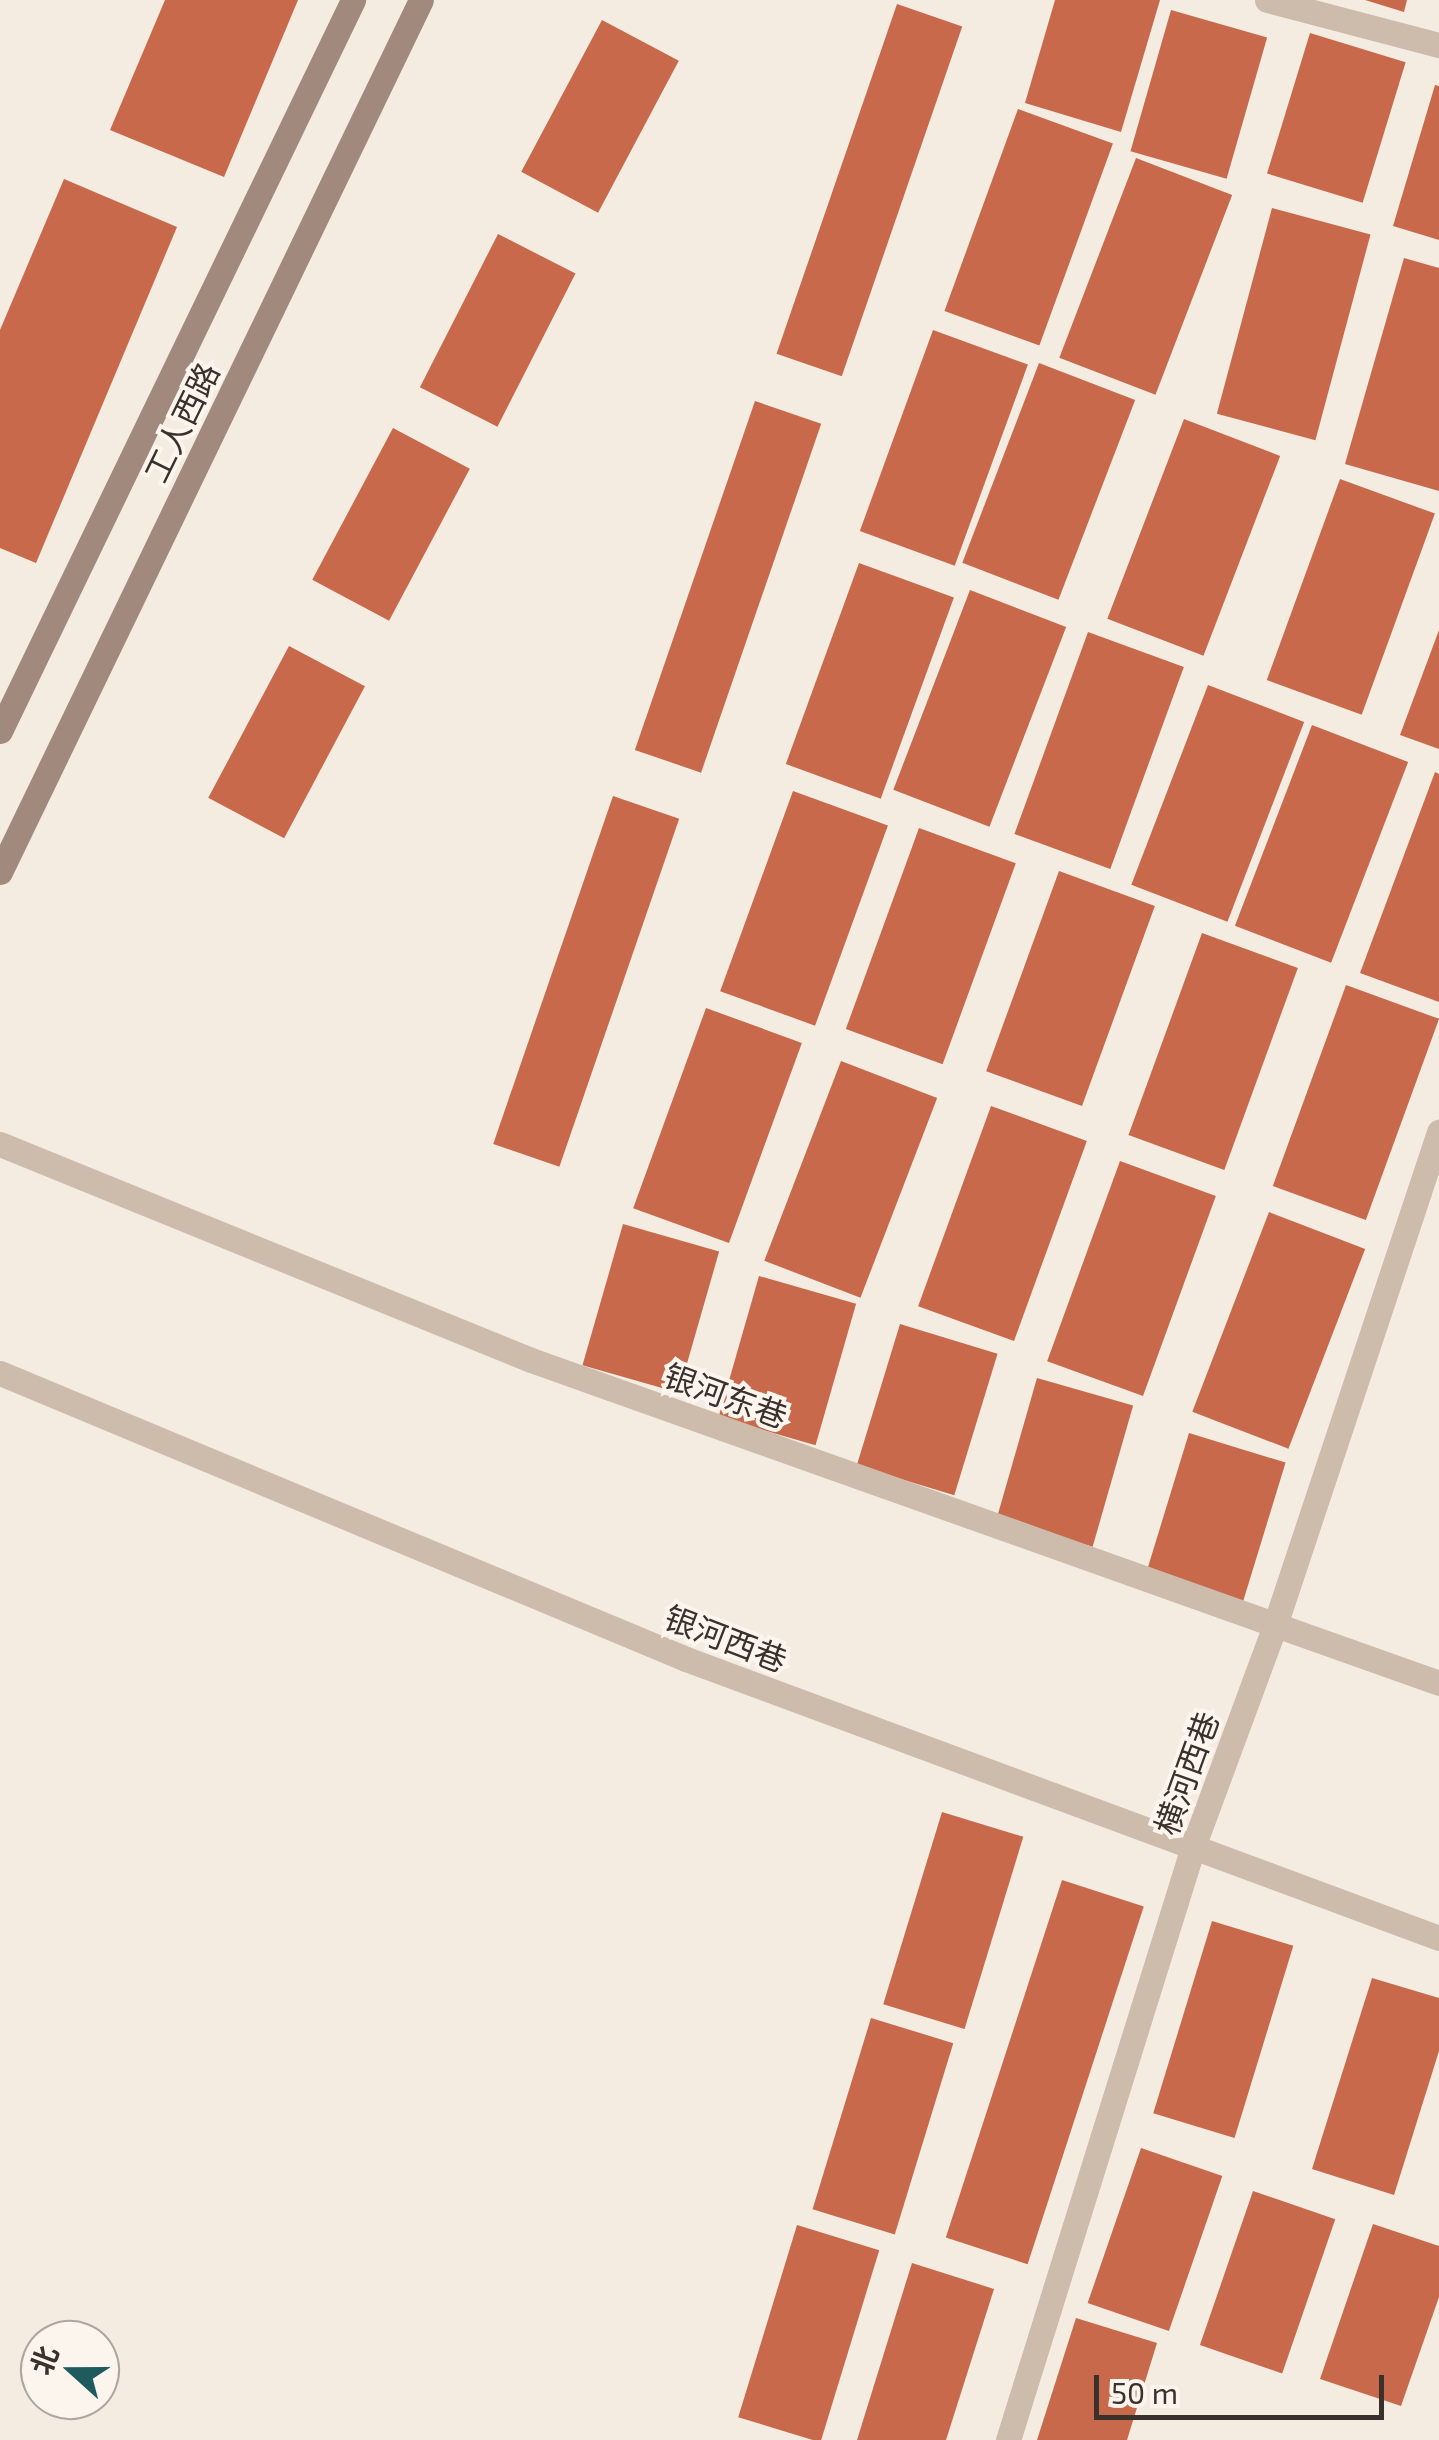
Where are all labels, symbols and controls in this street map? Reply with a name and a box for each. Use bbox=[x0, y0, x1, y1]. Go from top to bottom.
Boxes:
street label: 工人西路 bbox=[136, 356, 226, 488]
street label: 银河东巷 bbox=[659, 1355, 793, 1435]
street label: 银河西巷 bbox=[659, 1597, 793, 1679]
street label: 横河西巷 bbox=[1146, 1706, 1226, 1840]
north arrow bbox=[20, 2320, 120, 2420]
text: 北 bbox=[23, 2341, 65, 2379]
scale bar bbox=[1099, 2355, 1389, 2417]
text: 50 m bbox=[1111, 2374, 1178, 2410]

